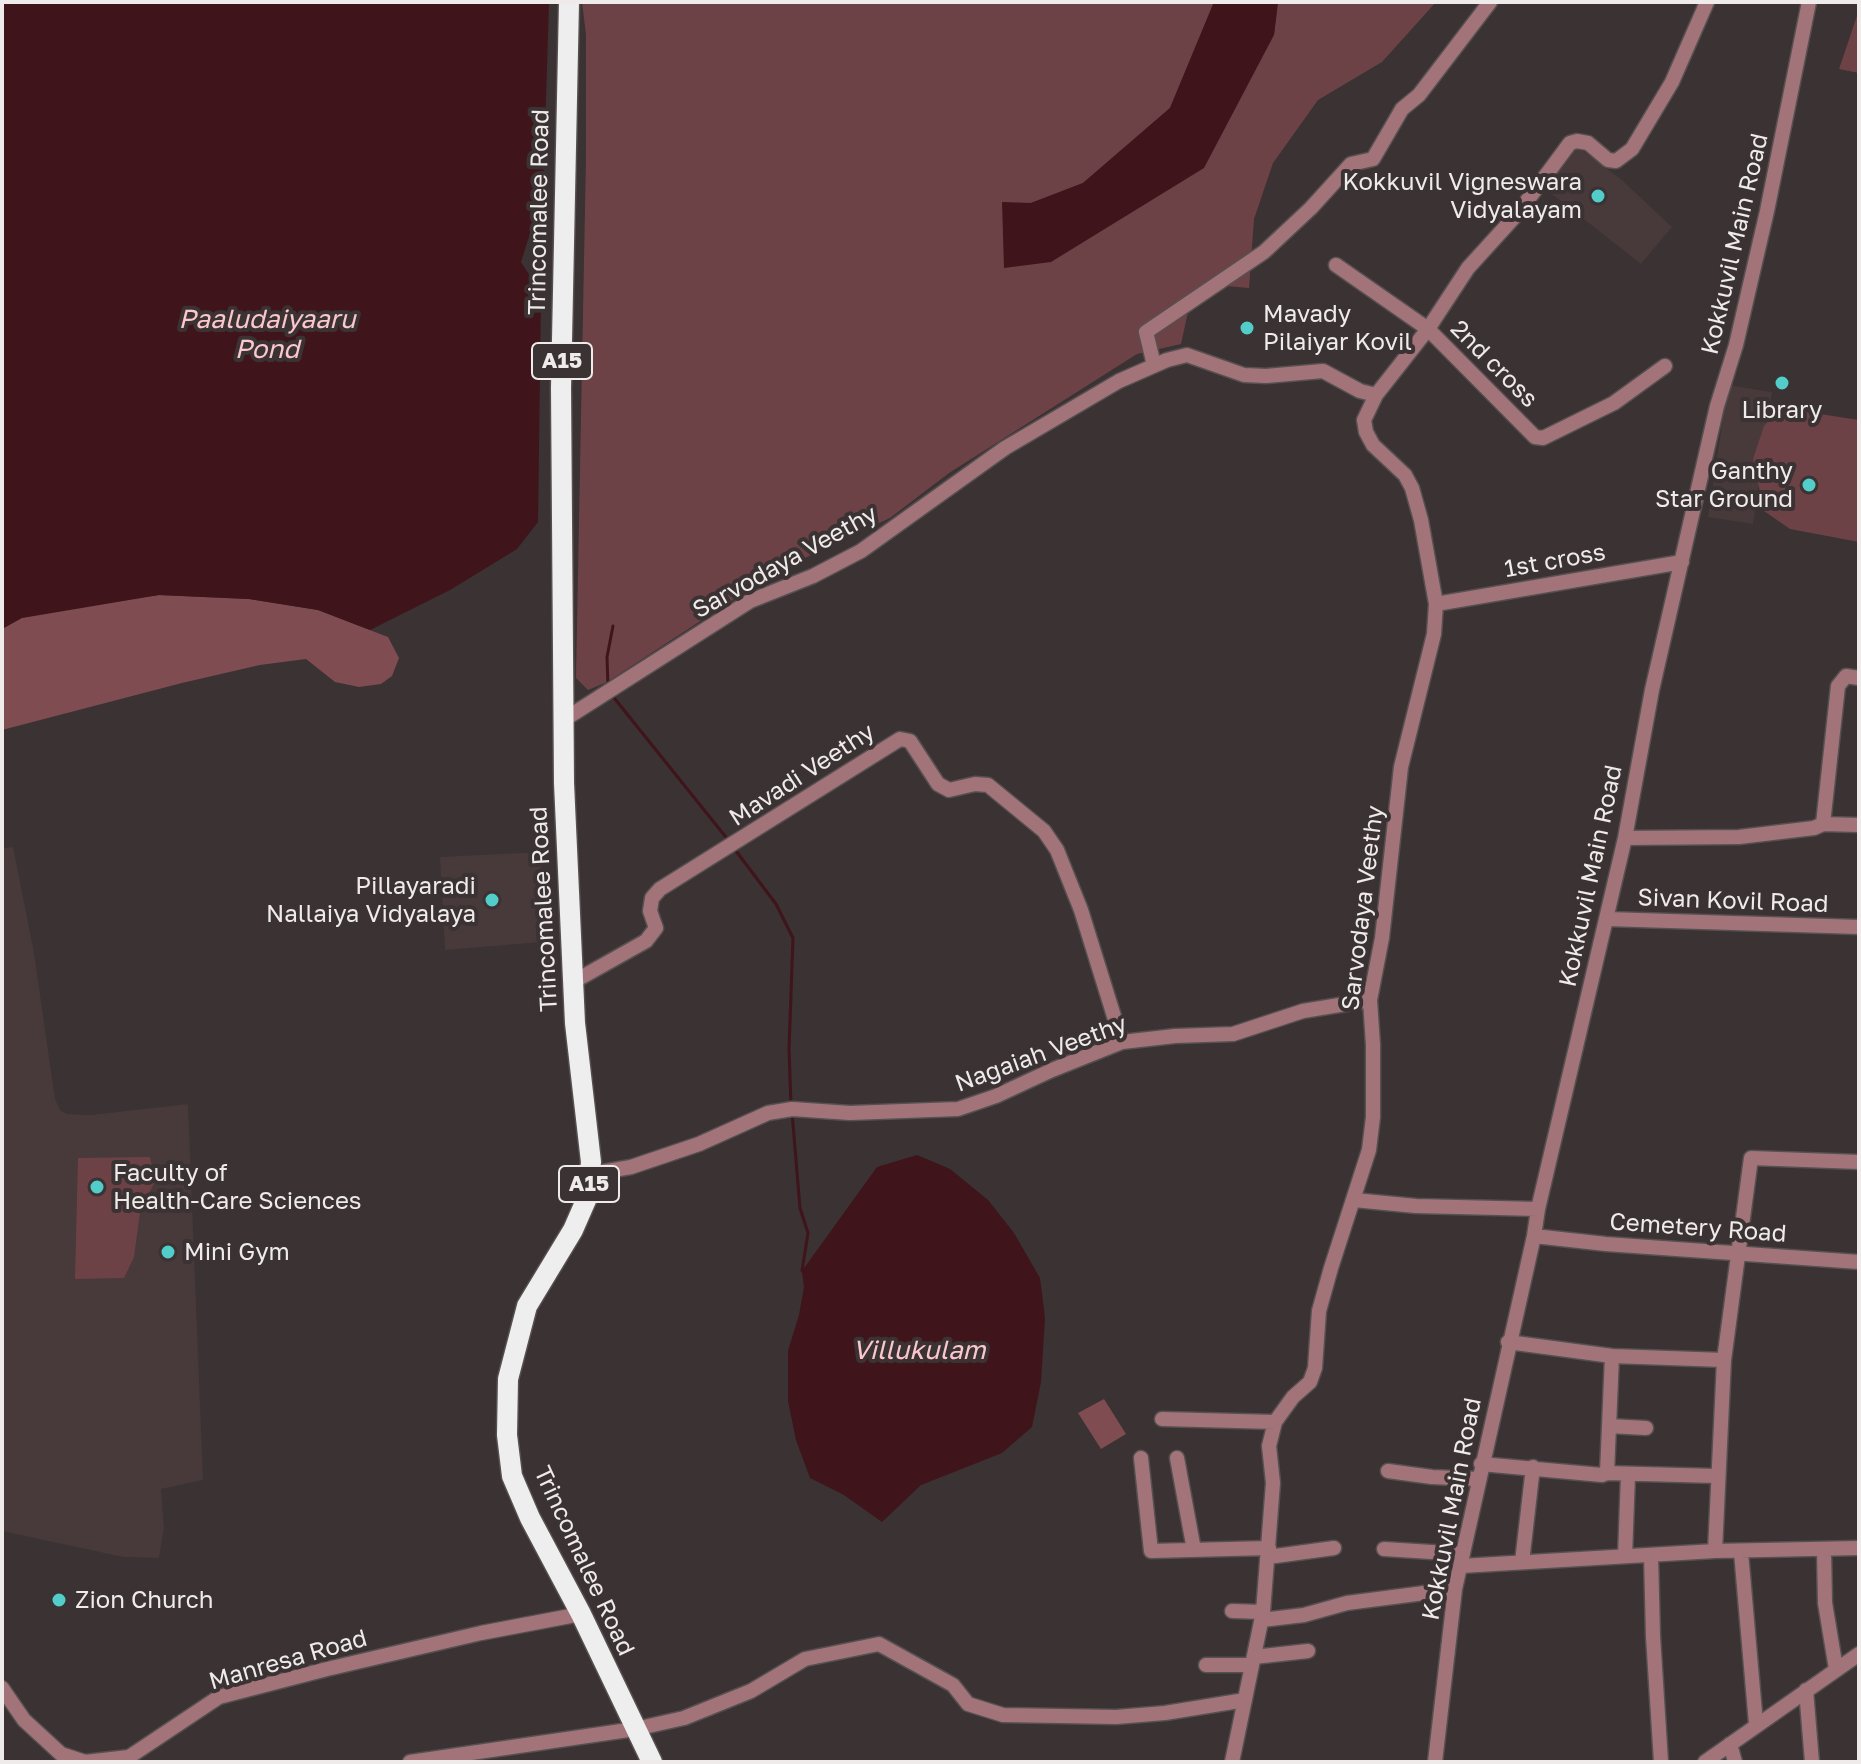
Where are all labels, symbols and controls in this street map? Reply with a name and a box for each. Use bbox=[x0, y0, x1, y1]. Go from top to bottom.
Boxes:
street label: Trincomalee Road bbox=[523, 109, 555, 315]
street label: Kokkuvil Main Road bbox=[1696, 131, 1774, 357]
place label: Kokkuvil Vigneswara Vidyalayam bbox=[1342, 168, 1582, 224]
marker: Kokkuvil Vigneswara Vidyalayam bbox=[1589, 187, 1607, 205]
place label: Mavady Pilaiyar Kovil bbox=[1263, 300, 1412, 356]
water label: Paaludaiyaaru Pond bbox=[179, 304, 355, 366]
street label: 2nd cross bbox=[1444, 314, 1544, 414]
marker: Mavady Pilaiyar Kovil bbox=[1238, 319, 1256, 337]
road number: A15 bbox=[532, 343, 592, 379]
marker: Library bbox=[1773, 374, 1791, 392]
place label: Library bbox=[1741, 396, 1823, 424]
place label: Ganthy Star Ground bbox=[1655, 457, 1793, 513]
marker: Ganthy Star Ground bbox=[1800, 476, 1818, 494]
street label: Sarvodaya Veethy bbox=[688, 499, 882, 625]
street label: 1st cross bbox=[1502, 538, 1608, 584]
street label: Mavadi Veethy bbox=[724, 717, 880, 833]
street label: Kokkuvil Main Road bbox=[1553, 763, 1629, 989]
street label: Sarvodaya Veethy bbox=[1336, 804, 1390, 1012]
street label: Trincomalee Road bbox=[524, 806, 564, 1012]
place label: Pillayaradi Nallaiya Vidyalaya bbox=[266, 872, 476, 928]
street label: Sivan Kovil Road bbox=[1637, 883, 1829, 919]
marker: Pillayaradi Nallaiya Vidyalaya bbox=[483, 891, 501, 909]
street label: Nagaiah Veethy bbox=[951, 1010, 1131, 1098]
place label: Faculty of Health-Care Sciences bbox=[113, 1159, 362, 1215]
road number: A15 bbox=[559, 1166, 619, 1202]
marker: Faculty of Health-Care Sciences bbox=[88, 1178, 106, 1196]
street label: Cemetery Road bbox=[1609, 1207, 1787, 1249]
place label: Mini Gym bbox=[184, 1238, 290, 1266]
marker: Mini Gym bbox=[159, 1243, 177, 1261]
water label: Villukulam bbox=[852, 1335, 986, 1367]
street label: Kokkuvil Main Road bbox=[1416, 1395, 1488, 1623]
street label: Trincomalee Road bbox=[527, 1462, 641, 1660]
place label: Zion Church bbox=[75, 1586, 214, 1614]
marker: Zion Church bbox=[50, 1591, 68, 1609]
street label: Manresa Road bbox=[206, 1624, 370, 1696]

